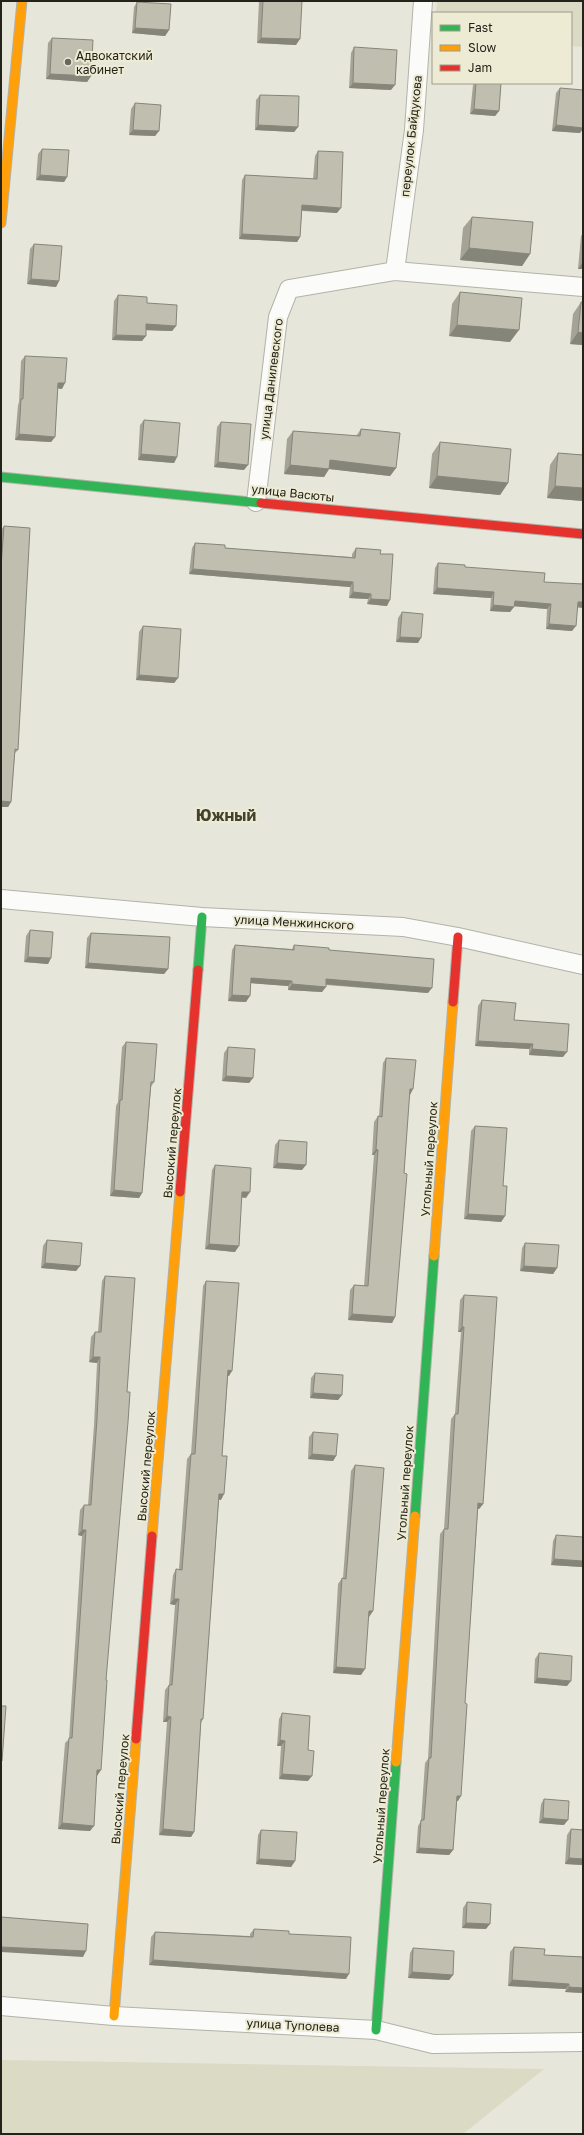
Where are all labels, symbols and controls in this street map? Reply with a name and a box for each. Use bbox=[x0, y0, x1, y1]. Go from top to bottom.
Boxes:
legend bbox=[432, 12, 572, 84]
text: Fast bbox=[468, 20, 493, 35]
text: Slow bbox=[468, 40, 496, 55]
place label: Адвокатский кабинет bbox=[76, 48, 153, 77]
marker: Адвокатский кабинет bbox=[63, 57, 73, 67]
text: Jam bbox=[468, 60, 492, 75]
street label: переулок Байдукова bbox=[397, 74, 425, 198]
street label: улица Данилевского bbox=[256, 317, 286, 441]
street label: улица Васюты bbox=[251, 481, 335, 505]
district label: Южный bbox=[196, 805, 256, 825]
street label: улица Менжинского bbox=[234, 911, 354, 933]
street label: Высокий переулок bbox=[160, 1087, 184, 1199]
street label: Угольный переулок bbox=[417, 1101, 441, 1217]
street label: Высокий переулок bbox=[134, 1410, 158, 1522]
street label: Угольный переулок bbox=[393, 1425, 417, 1541]
street label: Высокий переулок bbox=[108, 1733, 132, 1845]
street label: Угольный переулок bbox=[369, 1748, 393, 1864]
street label: улица Туполева bbox=[246, 2015, 340, 2035]

